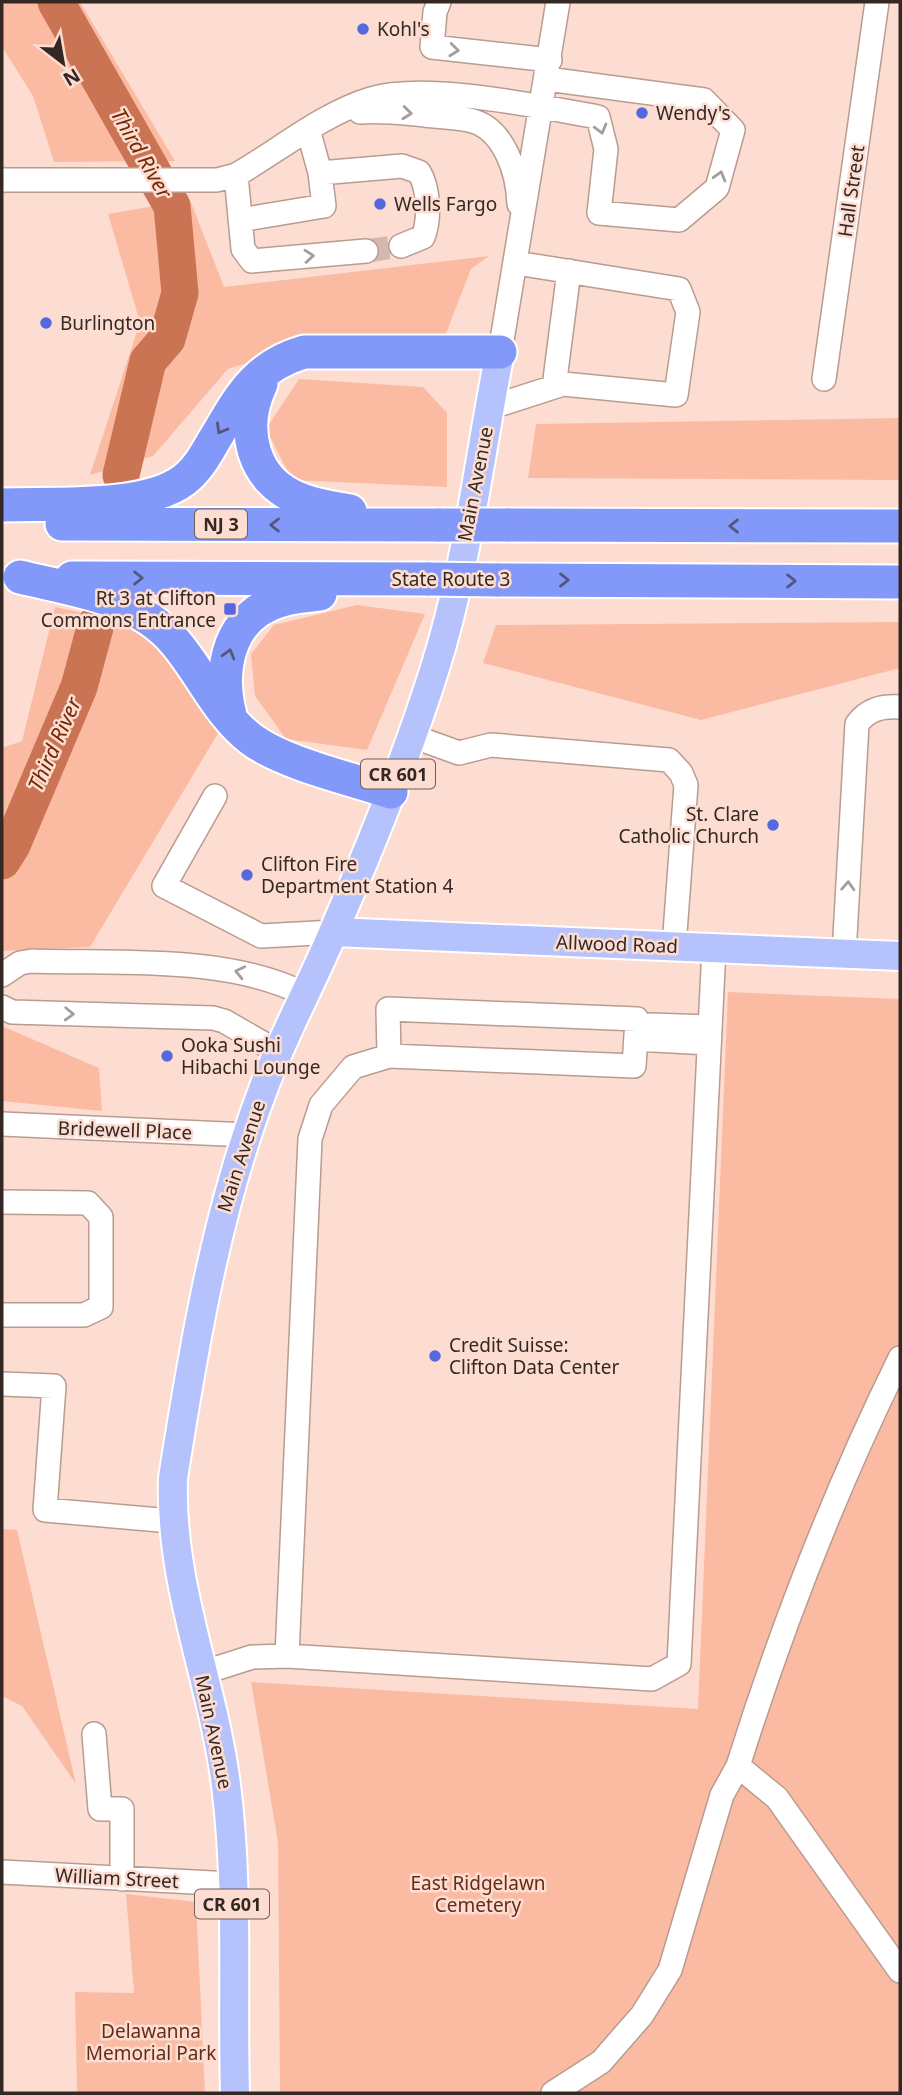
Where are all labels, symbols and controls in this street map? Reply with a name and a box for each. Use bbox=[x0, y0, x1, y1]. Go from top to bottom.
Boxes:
place label: Kohl's bbox=[377, 16, 430, 42]
marker: Kohl's bbox=[355, 21, 371, 37]
north arrow bbox=[28, 28, 98, 98]
one-way arrow bbox=[448, 42, 460, 57]
text: N bbox=[58, 62, 85, 93]
place label: Wendy's bbox=[656, 100, 731, 126]
water label: Third River bbox=[105, 103, 180, 205]
marker: Wendy's bbox=[634, 105, 650, 121]
one-way arrow bbox=[401, 106, 413, 121]
one-way arrow bbox=[593, 122, 607, 134]
street label: Hall Street bbox=[832, 143, 870, 239]
one-way arrow bbox=[712, 170, 726, 182]
place label: Wells Fargo bbox=[394, 191, 497, 217]
marker: Wells Fargo bbox=[372, 196, 388, 212]
one-way arrow bbox=[304, 249, 315, 264]
place label: Burlington bbox=[60, 310, 155, 336]
marker: Burlington bbox=[38, 315, 54, 331]
one-way arrow bbox=[216, 422, 229, 435]
street label: Main Avenue bbox=[451, 424, 499, 544]
road number: NJ 3 bbox=[195, 510, 247, 538]
one-way arrow bbox=[269, 517, 280, 532]
one-way arrow bbox=[728, 518, 739, 533]
street label: State Route 3 bbox=[392, 566, 510, 592]
one-way arrow bbox=[133, 570, 143, 586]
one-way arrow bbox=[559, 572, 570, 588]
one-way arrow bbox=[787, 573, 797, 589]
place label: Rt 3 at Clifton Commons Entrance bbox=[41, 585, 216, 633]
marker: Rt 3 at Clifton Commons Entrance bbox=[222, 601, 238, 617]
one-way arrow bbox=[221, 648, 235, 660]
water label: Third River bbox=[21, 691, 88, 795]
road number: CR 601 bbox=[361, 760, 435, 788]
place label: St. Clare Catholic Church bbox=[619, 801, 759, 849]
marker: St. Clare Catholic Church bbox=[765, 817, 781, 833]
place label: Clifton Fire Department Station 4 bbox=[261, 851, 454, 899]
marker: Clifton Fire Department Station 4 bbox=[239, 867, 255, 883]
one-way arrow bbox=[840, 880, 855, 891]
street label: Allwood Road bbox=[556, 929, 678, 959]
one-way arrow bbox=[234, 966, 246, 980]
one-way arrow bbox=[64, 1006, 75, 1021]
place label: Ooka Sushi Hibachi Lounge bbox=[181, 1032, 320, 1080]
marker: Ooka Sushi Hibachi Lounge bbox=[159, 1048, 175, 1064]
street label: Main Avenue bbox=[211, 1097, 271, 1215]
street label: Bridewell Place bbox=[57, 1115, 193, 1145]
place label: Credit Suisse: Clifton Data Center bbox=[449, 1332, 619, 1380]
marker: Credit Suisse: Clifton Data Center bbox=[427, 1348, 443, 1364]
street label: Main Avenue bbox=[189, 1672, 239, 1792]
street label: William Street bbox=[55, 1862, 180, 1894]
park label: East Ridgelawn Cemetery bbox=[410, 1870, 546, 1918]
road number: CR 601 bbox=[195, 1890, 269, 1918]
park label: Delawanna Memorial Park bbox=[86, 2018, 216, 2066]

